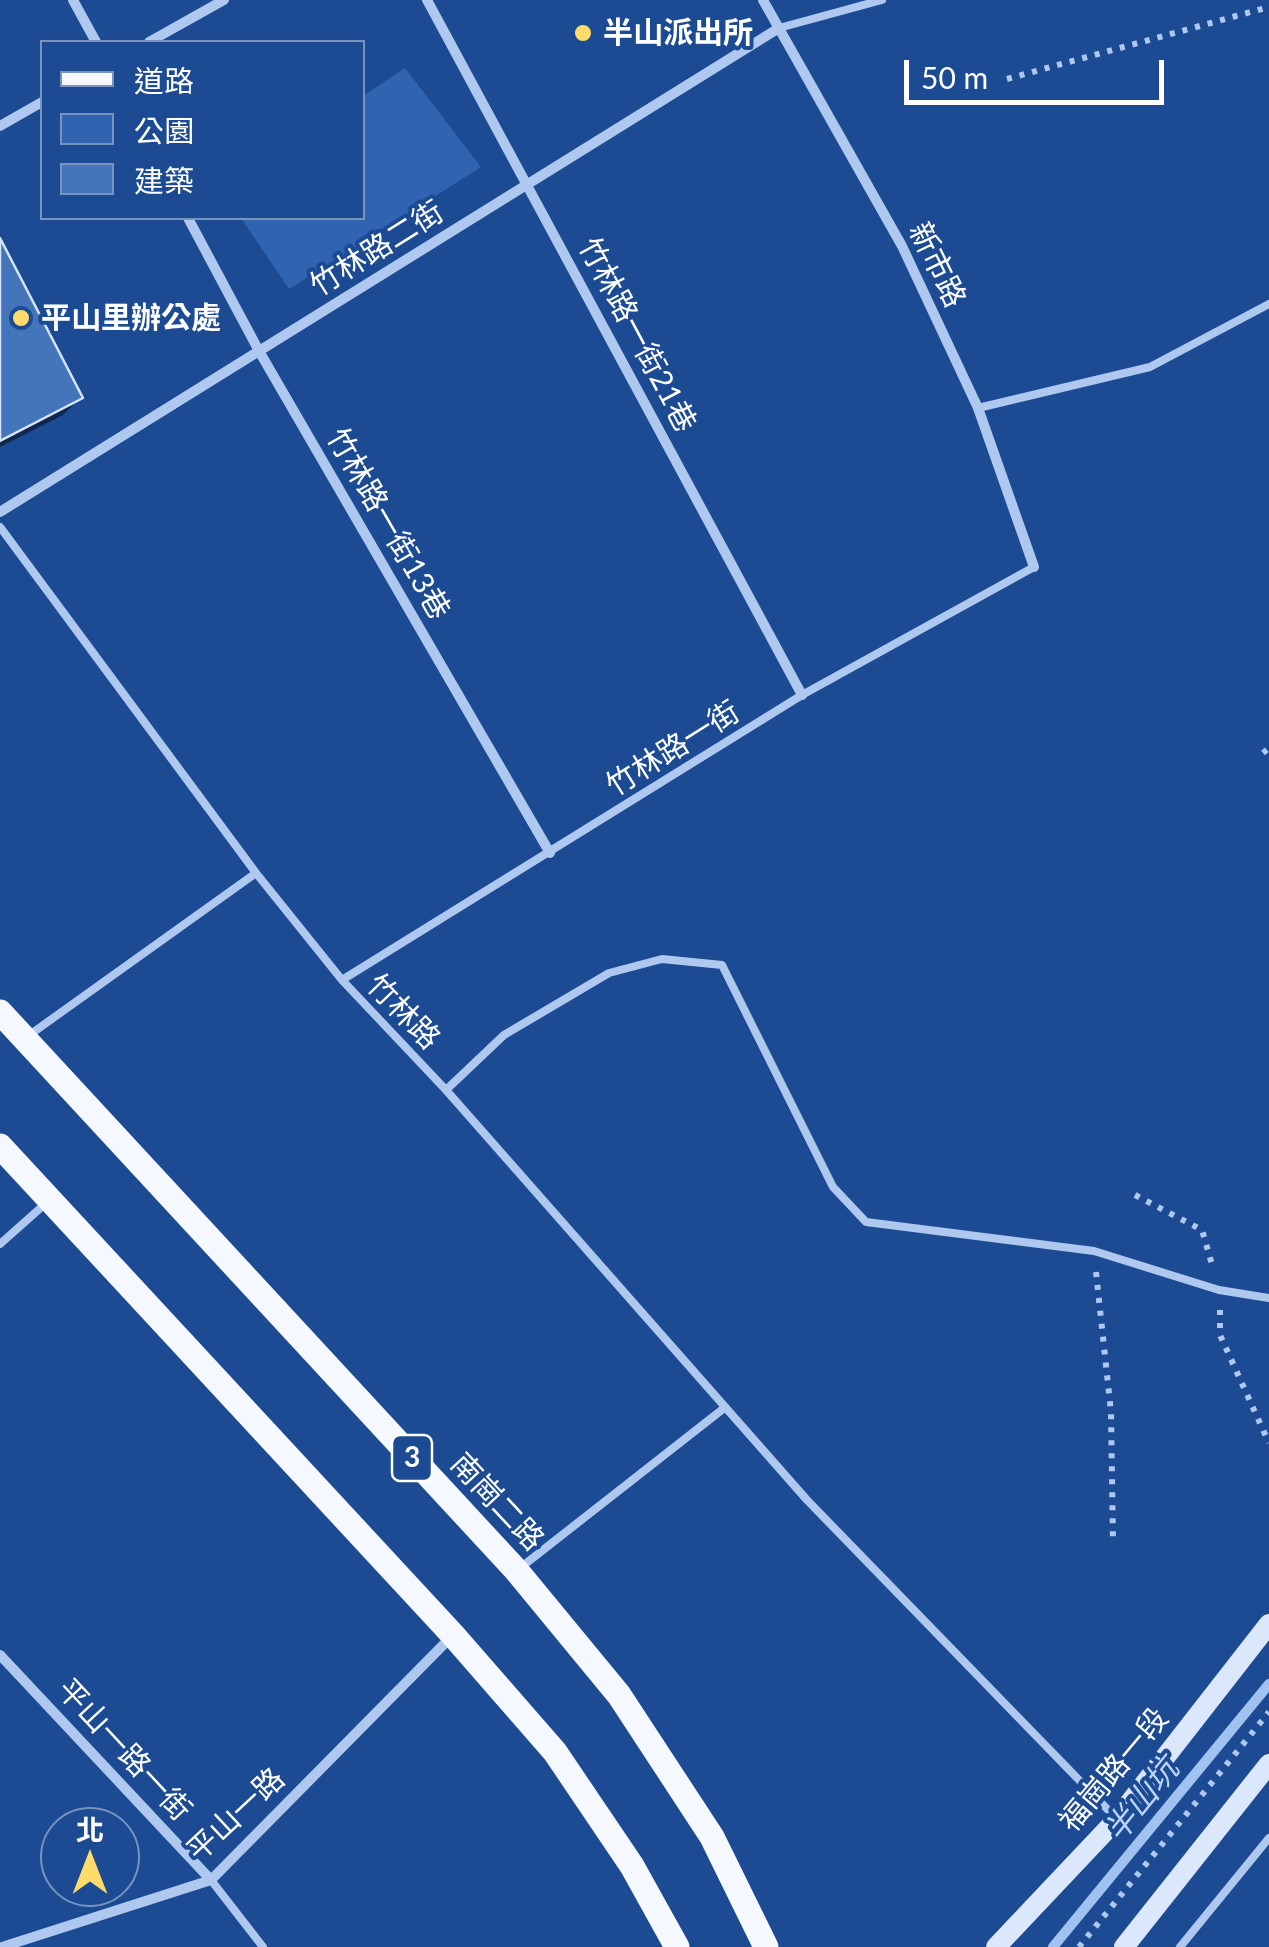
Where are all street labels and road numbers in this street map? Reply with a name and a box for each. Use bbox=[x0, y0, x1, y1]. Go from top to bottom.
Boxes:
street label: 竹林路二街 bbox=[304, 194, 450, 304]
street label: 新市路 bbox=[901, 217, 973, 313]
street label: 竹林路一街21巷 bbox=[571, 232, 703, 438]
street label: 竹林路一街13巷 bbox=[319, 422, 457, 626]
street label: 竹林路一街 bbox=[600, 694, 746, 804]
street label: 竹林路 bbox=[359, 967, 447, 1057]
road number: 3 bbox=[392, 1435, 432, 1481]
street label: 南崗二路 bbox=[443, 1446, 551, 1558]
street label: 平山一路一街 bbox=[49, 1672, 199, 1828]
street label: 福崗路一段 bbox=[1052, 1701, 1176, 1839]
street label: 平山一路 bbox=[180, 1761, 292, 1869]

